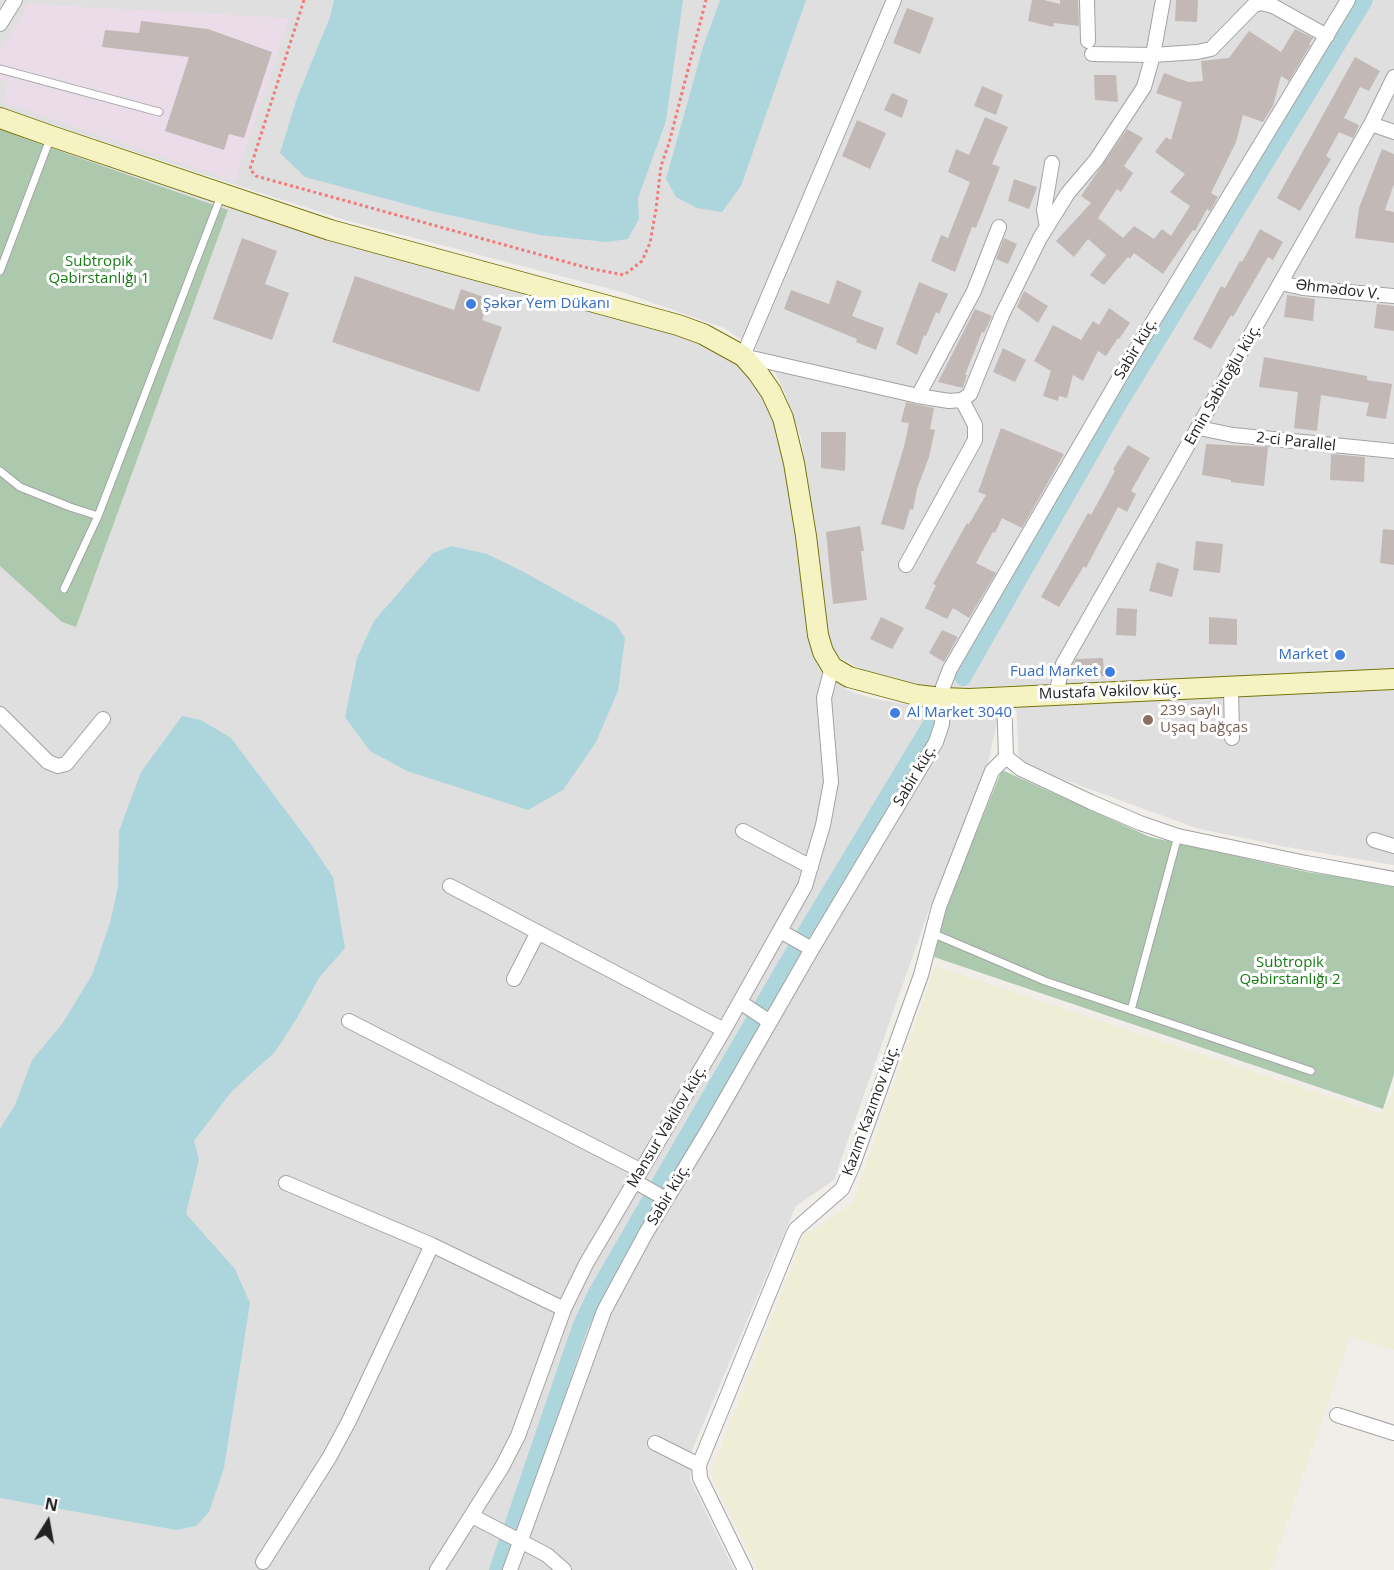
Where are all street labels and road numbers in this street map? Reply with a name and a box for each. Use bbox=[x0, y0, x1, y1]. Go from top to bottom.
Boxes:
street label: Əhmədov V. bbox=[1295, 276, 1381, 304]
street label: Sabir küç. bbox=[1111, 315, 1161, 383]
street label: Emin Sabitoğlu küç. bbox=[1181, 322, 1265, 448]
street label: 2-ci Parallel bbox=[1255, 429, 1337, 455]
street label: Mustafa Vəkilov küç. bbox=[1039, 681, 1181, 703]
street label: Sabir küç. bbox=[890, 742, 940, 810]
street label: Kazım Kazımov küç. bbox=[839, 1044, 903, 1178]
street label: Mənsur Vəkilov küç. bbox=[624, 1063, 710, 1191]
street label: Sabir küç. bbox=[644, 1161, 694, 1229]

